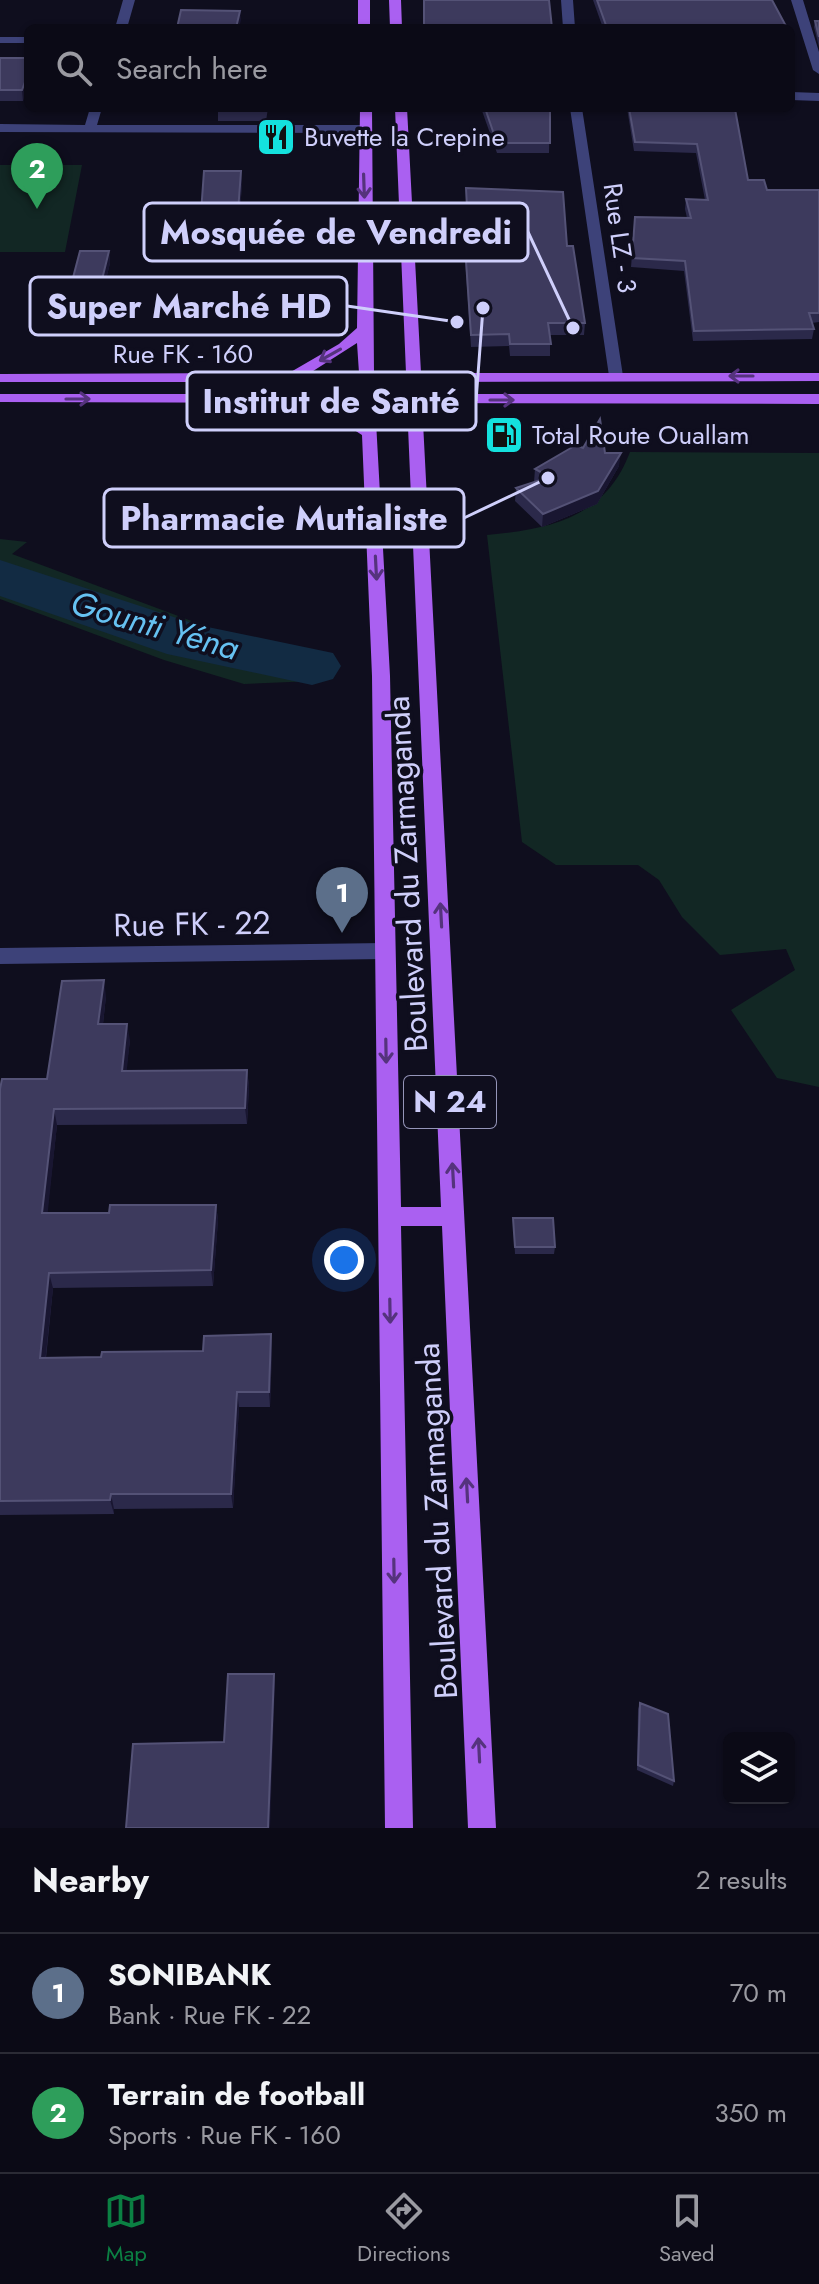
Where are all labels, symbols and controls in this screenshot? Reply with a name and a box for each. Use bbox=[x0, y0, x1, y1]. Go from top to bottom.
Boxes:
search box bbox=[24, 24, 795, 112]
icon: search bbox=[52, 46, 96, 90]
text: Search here bbox=[116, 47, 268, 90]
restaurant icon: Buvette la Crepine bbox=[255, 116, 297, 158]
place label: Buvette la Crepine bbox=[304, 118, 505, 156]
pin: 2 bbox=[11, 143, 63, 209]
one-way arrow bbox=[357, 172, 372, 199]
street label: Rue LZ - 3 bbox=[593, 181, 647, 295]
callout: Mosquée de Vendredi bbox=[144, 203, 528, 261]
text: Mosquée de Vendredi bbox=[160, 208, 512, 257]
callout: Super Marché HD bbox=[30, 277, 347, 335]
text: Super Marché HD bbox=[47, 282, 332, 331]
street label: Rue FK - 160 bbox=[113, 335, 253, 373]
one-way arrow bbox=[319, 347, 342, 363]
one-way arrow bbox=[728, 369, 755, 384]
callout: Institut de Santé bbox=[187, 372, 476, 430]
text: Institut de Santé bbox=[202, 377, 460, 426]
one-way arrow bbox=[64, 391, 91, 407]
one-way arrow bbox=[488, 392, 515, 408]
fuel station icon: Total Route Ouallam bbox=[483, 414, 525, 456]
place label: Total Route Ouallam bbox=[532, 416, 750, 454]
callout: Pharmacie Mutialiste bbox=[104, 489, 464, 547]
text: Pharmacie Mutialiste bbox=[120, 494, 448, 543]
one-way arrow bbox=[369, 554, 384, 580]
water label: Gounti Yéna bbox=[65, 578, 245, 673]
street label: Boulevard du Zarmaganda bbox=[375, 695, 439, 1053]
pin: 1 bbox=[316, 867, 368, 933]
street label: Rue FK - 22 bbox=[113, 900, 271, 948]
one-way arrow bbox=[433, 902, 448, 929]
one-way arrow bbox=[378, 1037, 394, 1064]
road number: N 24 bbox=[404, 1076, 496, 1128]
one-way arrow bbox=[445, 1162, 460, 1189]
your location bbox=[324, 1240, 364, 1280]
one-way arrow bbox=[382, 1297, 397, 1324]
street label: Boulevard du Zarmaganda bbox=[405, 1342, 469, 1700]
one-way arrow bbox=[460, 1477, 475, 1504]
one-way arrow bbox=[387, 1557, 402, 1584]
map controls bbox=[723, 1732, 795, 1804]
button: layers bbox=[723, 1732, 795, 1804]
one-way arrow bbox=[471, 1737, 486, 1764]
text: Nearby bbox=[32, 1856, 149, 1905]
text: 2 results bbox=[696, 1861, 787, 1899]
text: SONIBANK bbox=[108, 1953, 271, 1996]
text: 1 bbox=[51, 1974, 65, 2012]
text: 70 m bbox=[730, 1974, 787, 2012]
text: Bank · Rue FK - 22 bbox=[108, 1996, 311, 2034]
text: Terrain de football bbox=[108, 2073, 365, 2116]
text: 2 bbox=[49, 2094, 67, 2132]
text: 350 m bbox=[714, 2094, 787, 2132]
text: Sports · Rue FK - 160 bbox=[108, 2116, 341, 2154]
tab: Map bbox=[104, 2189, 148, 2269]
tab: Directions bbox=[357, 2189, 450, 2269]
tab: Saved bbox=[659, 2189, 715, 2269]

